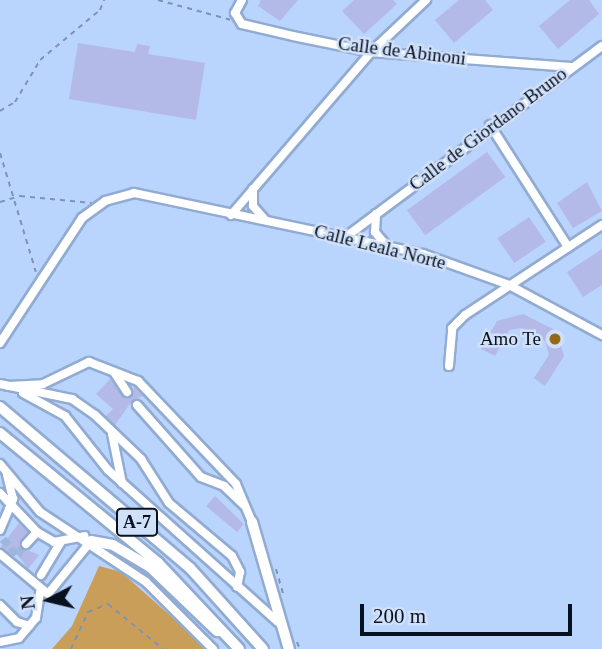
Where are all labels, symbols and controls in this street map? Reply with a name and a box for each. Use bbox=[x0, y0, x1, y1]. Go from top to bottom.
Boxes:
street label: Calle de Abinoni bbox=[336, 32, 468, 70]
street label: Calle de Giordano Bruno bbox=[405, 62, 571, 196]
street label: Calle Leala Norte bbox=[312, 220, 448, 274]
place label: Amo Te bbox=[480, 328, 541, 350]
marker: Amo Te bbox=[547, 331, 563, 347]
road number: A-7 bbox=[116, 508, 158, 536]
north arrow bbox=[14, 565, 84, 635]
scale bar bbox=[364, 590, 576, 634]
text: N bbox=[16, 595, 39, 611]
text: 200 m bbox=[373, 604, 426, 628]

